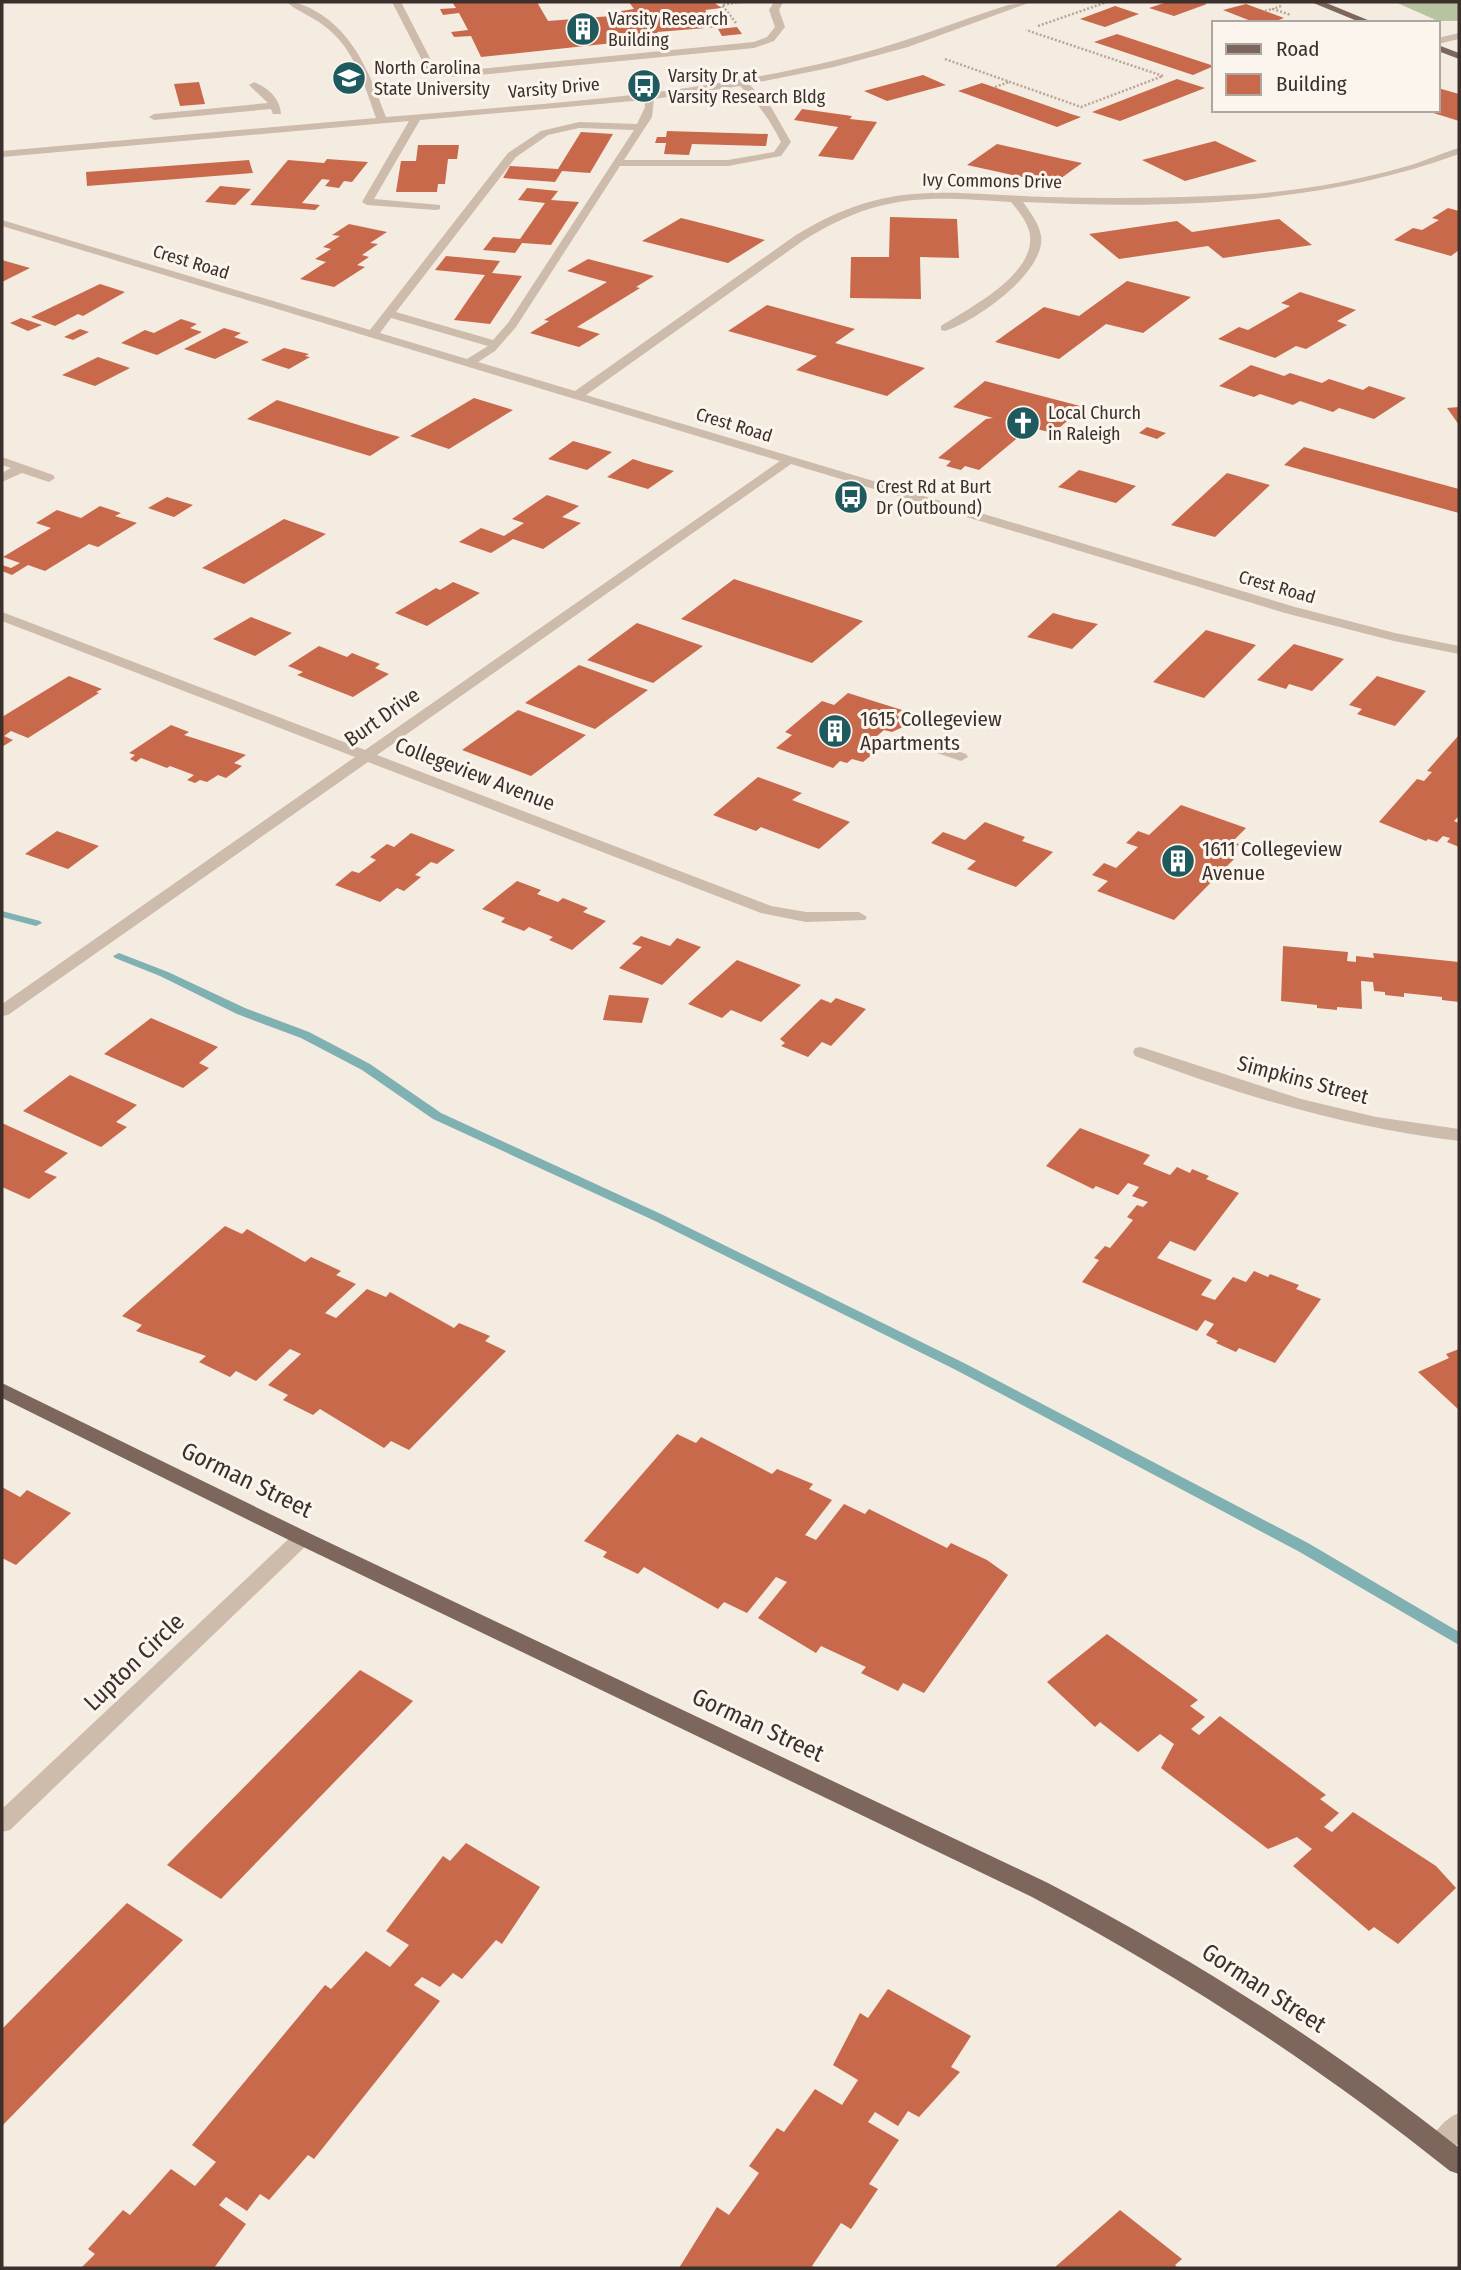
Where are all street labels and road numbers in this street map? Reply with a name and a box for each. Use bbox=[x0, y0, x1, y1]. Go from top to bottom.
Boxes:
street label: Varsity Drive bbox=[507, 73, 601, 103]
street label: Ivy Commons Drive bbox=[922, 169, 1062, 193]
street label: Crest Road bbox=[150, 240, 232, 284]
street label: Crest Road bbox=[693, 403, 775, 447]
street label: Crest Road bbox=[1236, 566, 1318, 608]
street label: Burt Drive bbox=[339, 682, 425, 752]
street label: Collegeview Avenue bbox=[391, 732, 559, 816]
street label: Simpkins Street bbox=[1235, 1050, 1372, 1110]
street label: Gorman Street bbox=[177, 1436, 317, 1524]
street label: Lupton Circle bbox=[78, 1607, 190, 1717]
street label: Gorman Street bbox=[688, 1682, 829, 1768]
street label: Gorman Street bbox=[1197, 1938, 1331, 2039]

